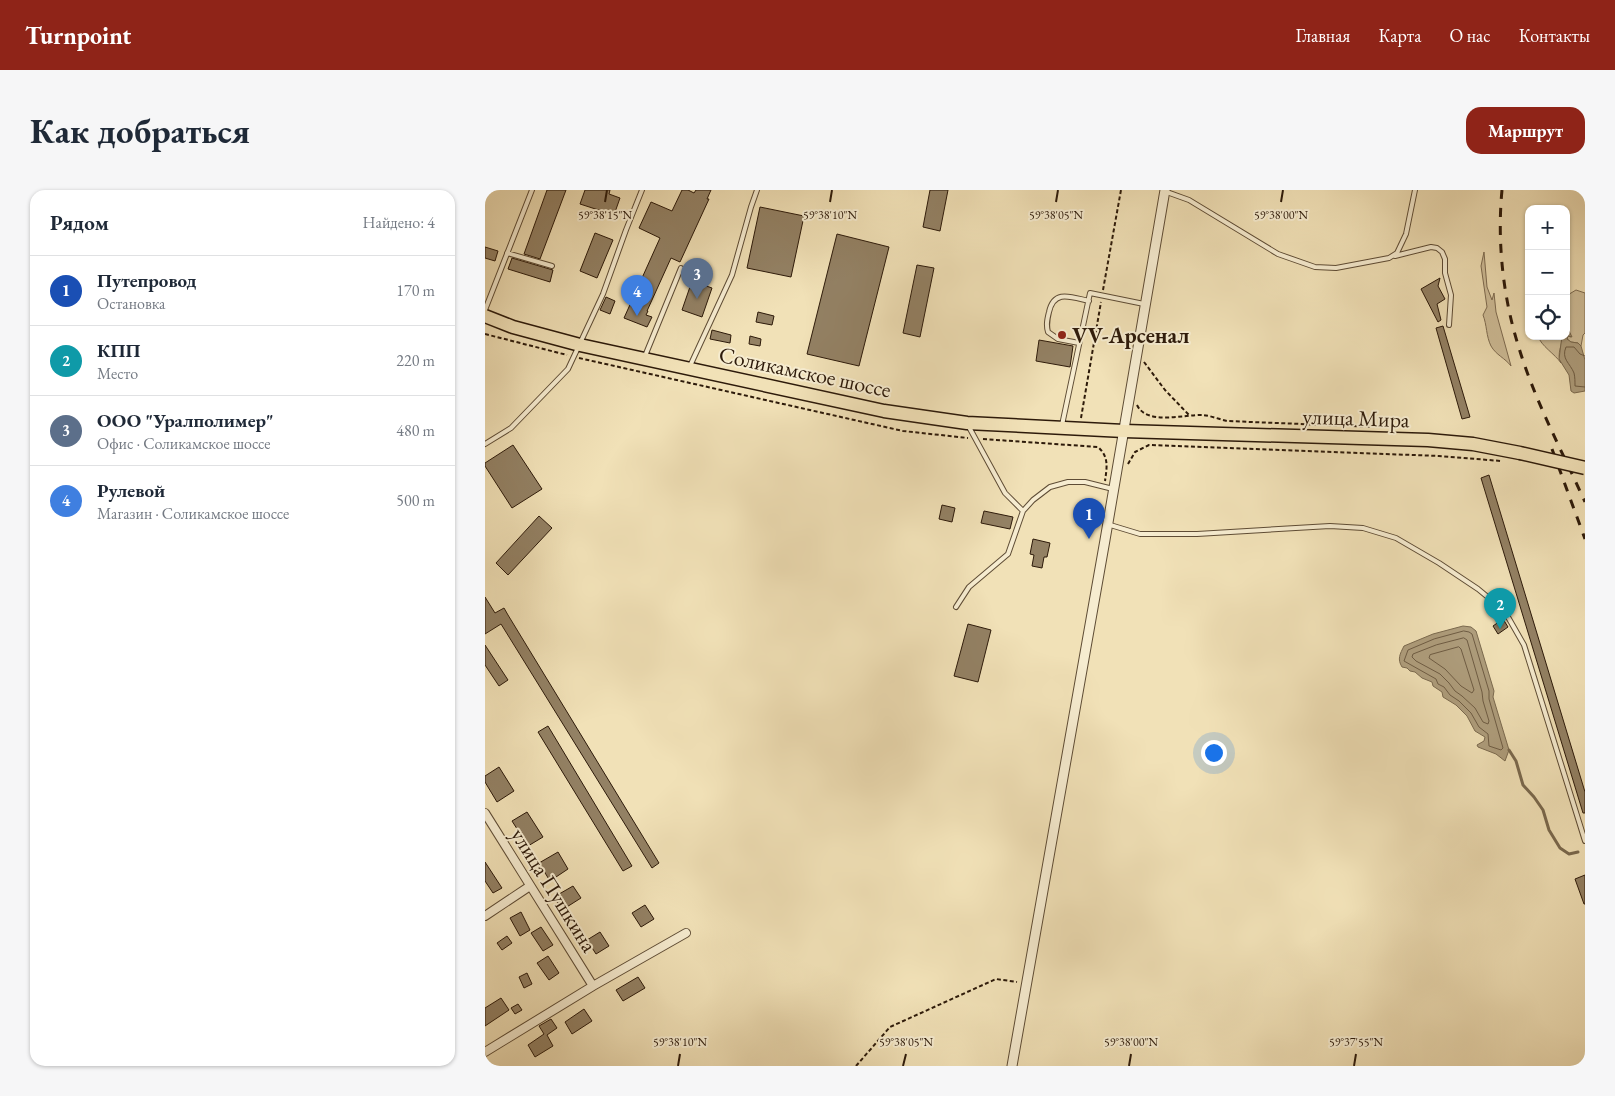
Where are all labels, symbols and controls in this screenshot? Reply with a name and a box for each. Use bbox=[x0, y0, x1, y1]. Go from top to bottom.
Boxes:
text: Turnpoint bbox=[25, 20, 131, 51]
text: Главная bbox=[1296, 24, 1350, 47]
text: Карта bbox=[1378, 24, 1421, 47]
text: О нас bbox=[1449, 24, 1491, 47]
text: Контакты bbox=[1519, 24, 1590, 47]
button: Маршрут bbox=[1466, 107, 1585, 154]
text: Как добраться bbox=[30, 108, 250, 153]
map controls bbox=[1525, 205, 1570, 340]
button: + bbox=[1525, 205, 1570, 250]
text: 59°38'15"N bbox=[578, 207, 632, 223]
text: 59°38'10"N bbox=[803, 207, 857, 223]
text: 59°38'05"N bbox=[1029, 207, 1083, 223]
text: 59°38'00"N bbox=[1254, 207, 1308, 223]
text: Рядом bbox=[50, 209, 109, 236]
text: Найдено: 4 bbox=[363, 212, 435, 233]
button: − bbox=[1525, 250, 1570, 295]
pin: 3 bbox=[681, 258, 713, 299]
text: Путепровод bbox=[97, 268, 197, 293]
pin: 4 bbox=[621, 275, 653, 316]
text: 1 bbox=[62, 280, 70, 301]
text: 170 m bbox=[396, 280, 435, 301]
text: Остановка bbox=[97, 293, 166, 314]
button: locate bbox=[1525, 295, 1570, 340]
place label: VV-Арсенал bbox=[1072, 321, 1189, 350]
marker: VV-Арсенал bbox=[1056, 329, 1068, 341]
text: КПП bbox=[97, 338, 140, 363]
street label: Соликамское шоссе bbox=[716, 340, 894, 404]
text: 2 bbox=[62, 350, 70, 371]
text: 220 m bbox=[396, 350, 435, 371]
text: Место bbox=[97, 363, 138, 384]
street label: улица Мира bbox=[1302, 402, 1410, 434]
text: OOO "Уралполимер" bbox=[97, 408, 274, 433]
text: 3 bbox=[62, 420, 70, 441]
text: 480 m bbox=[396, 420, 435, 441]
text: Офис · Соликамское шоссе bbox=[97, 433, 271, 454]
text: Рулевой bbox=[97, 478, 165, 503]
text: 4 bbox=[62, 490, 70, 511]
text: 500 m bbox=[396, 490, 435, 511]
pin: 1 bbox=[1073, 498, 1105, 539]
text: Магазин · Соликамское шоссе bbox=[97, 503, 289, 524]
pin: 2 bbox=[1484, 588, 1516, 629]
your location bbox=[1201, 740, 1227, 766]
street label: улица Пушкина bbox=[504, 822, 604, 958]
text: 59°38'10"N bbox=[653, 1034, 707, 1050]
text: 59°38'05"N bbox=[879, 1034, 933, 1050]
text: 59°38'00"N bbox=[1104, 1034, 1158, 1050]
text: 59°37'55"N bbox=[1329, 1034, 1383, 1050]

